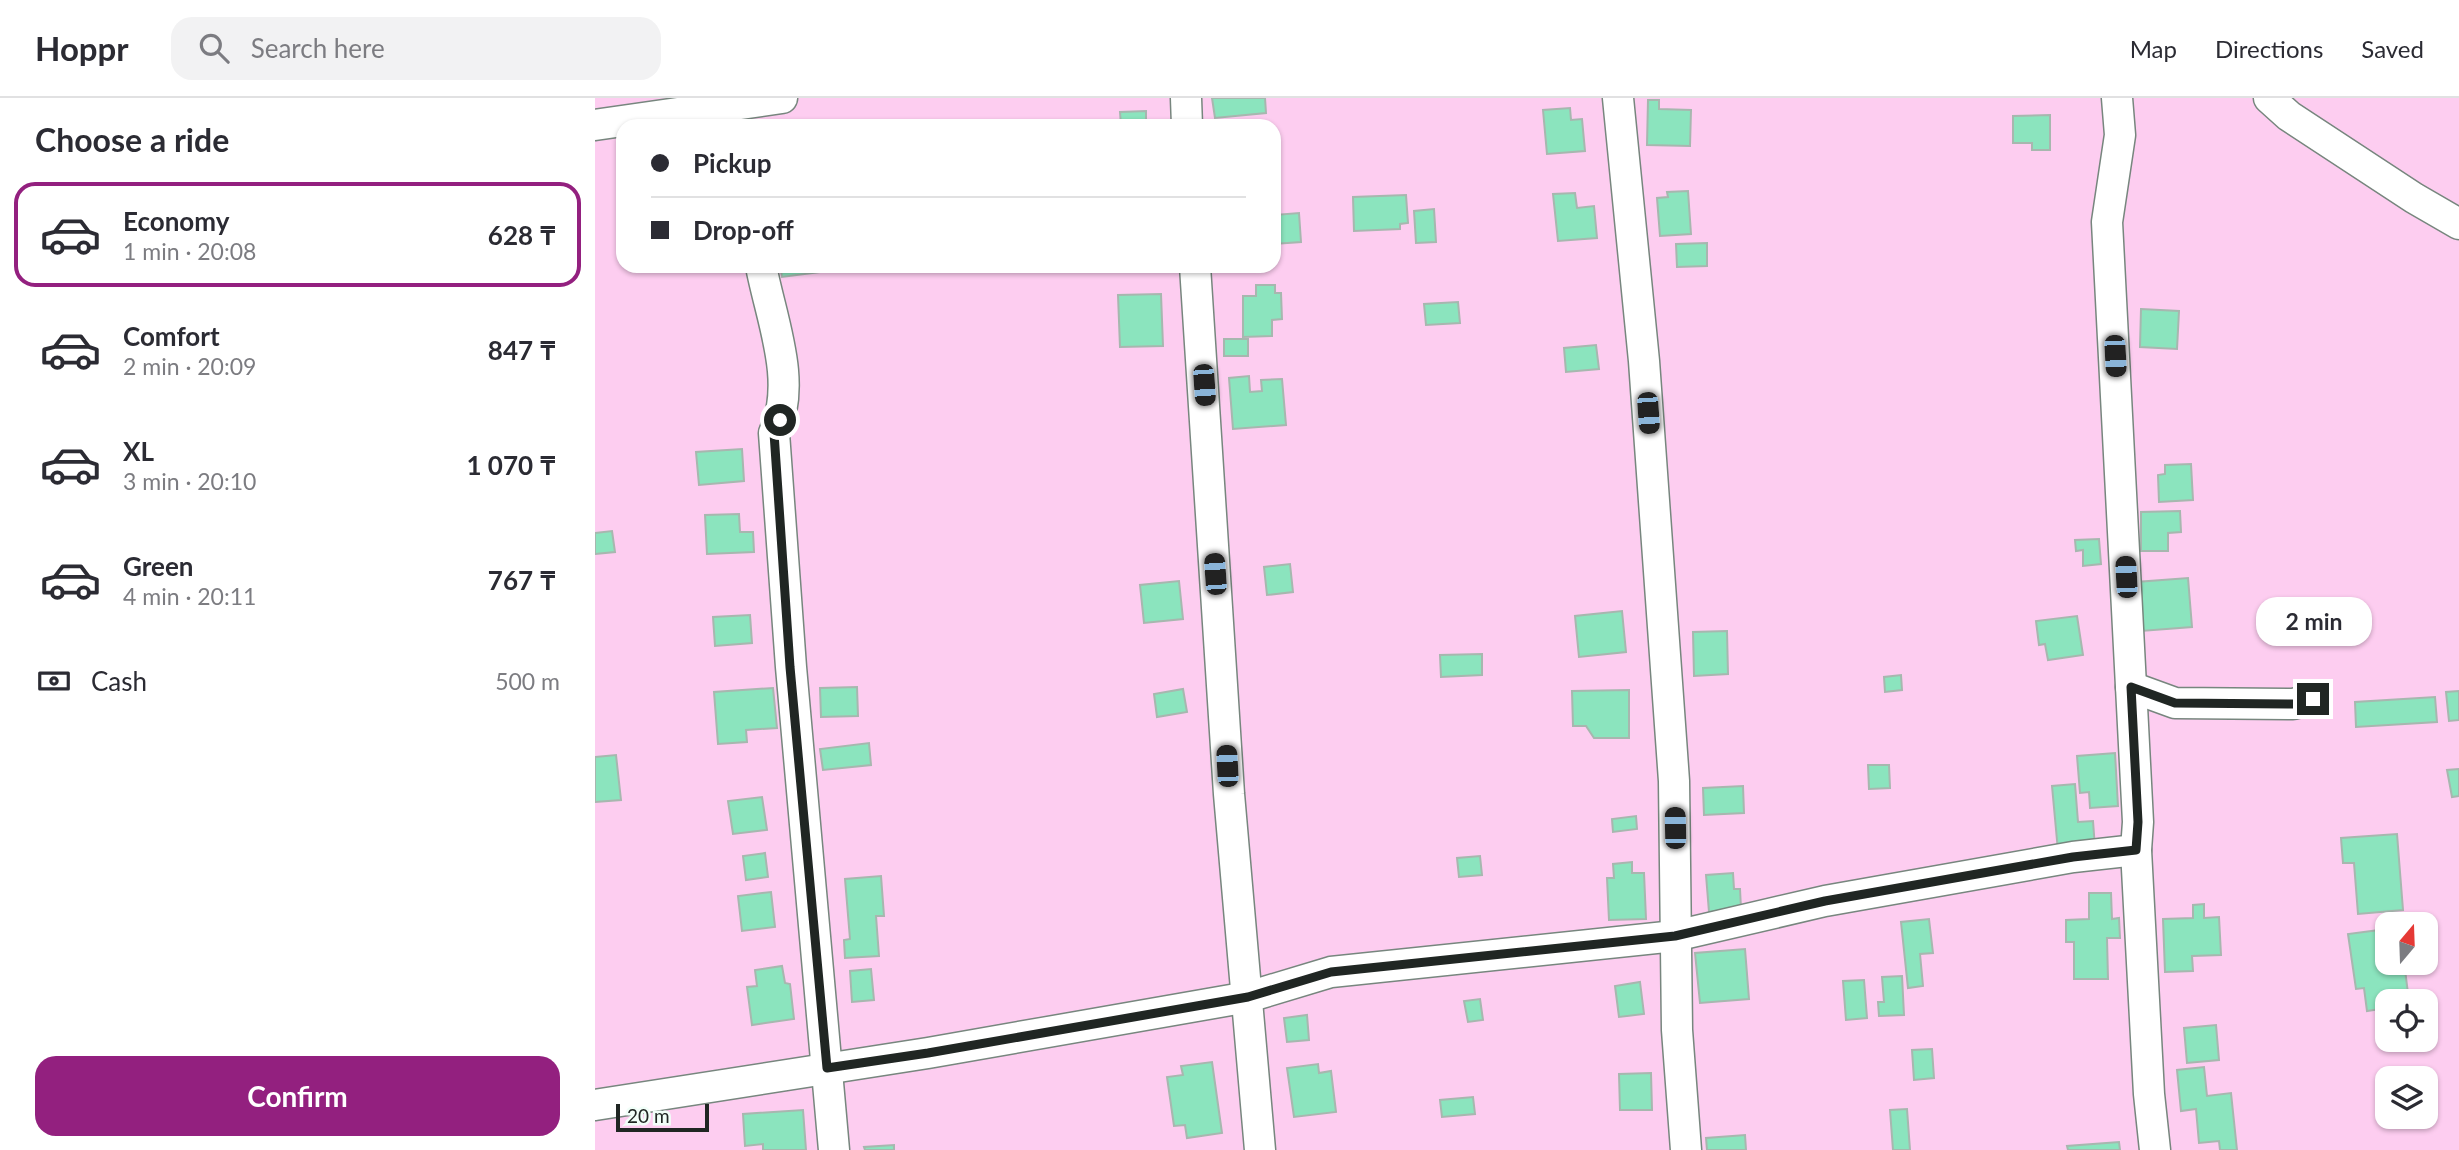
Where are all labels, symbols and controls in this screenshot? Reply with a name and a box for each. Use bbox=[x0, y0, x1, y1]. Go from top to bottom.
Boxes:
search box bbox=[171, 17, 661, 80]
text: Hoppr bbox=[35, 28, 129, 68]
icon: search bbox=[195, 29, 233, 67]
text: Search here bbox=[251, 32, 385, 64]
text: Map bbox=[2130, 34, 2177, 63]
text: Directions bbox=[2215, 34, 2323, 63]
text: Saved bbox=[2361, 34, 2424, 63]
text: Choose a ride bbox=[35, 120, 229, 159]
text: Pickup bbox=[693, 147, 772, 179]
icon: car bbox=[39, 203, 102, 266]
text: Economy bbox=[123, 205, 229, 237]
text: Drop-off bbox=[693, 214, 794, 246]
text: 628 ₸ bbox=[488, 219, 556, 251]
text: 1 min · 20:08 bbox=[123, 237, 256, 265]
icon: car bbox=[39, 318, 102, 381]
text: Comfort bbox=[123, 320, 220, 352]
text: 847 ₸ bbox=[488, 334, 556, 366]
car bbox=[2104, 334, 2127, 378]
text: 2 min · 20:09 bbox=[123, 352, 256, 380]
car bbox=[1193, 363, 1216, 407]
car bbox=[1637, 391, 1660, 435]
route start bbox=[764, 404, 796, 436]
icon: car bbox=[39, 433, 102, 496]
text: XL bbox=[123, 435, 154, 467]
text: 1 070 ₸ bbox=[466, 449, 556, 481]
text: 3 min · 20:10 bbox=[123, 467, 256, 495]
icon: car bbox=[39, 548, 102, 611]
text: Green bbox=[123, 550, 193, 582]
car bbox=[1204, 552, 1227, 596]
car bbox=[2115, 555, 2138, 599]
text: 767 ₸ bbox=[488, 564, 556, 596]
text: 4 min · 20:11 bbox=[123, 582, 256, 610]
callout: 2 min bbox=[2255, 598, 2371, 646]
text: 2 min bbox=[2285, 607, 2343, 635]
icon: cash bbox=[35, 662, 73, 700]
text: Cash bbox=[91, 665, 147, 697]
text: 500 m bbox=[495, 667, 560, 695]
route end bbox=[2297, 683, 2329, 715]
car bbox=[1216, 744, 1239, 788]
car bbox=[1665, 807, 1686, 849]
north arrow bbox=[2375, 912, 2438, 975]
map controls bbox=[2375, 912, 2438, 1129]
button: locate bbox=[2375, 989, 2438, 1052]
button: Confirm bbox=[35, 1056, 560, 1136]
button: layers bbox=[2375, 1066, 2438, 1129]
scale bar bbox=[616, 1101, 709, 1133]
text: 20 m bbox=[627, 1104, 670, 1127]

